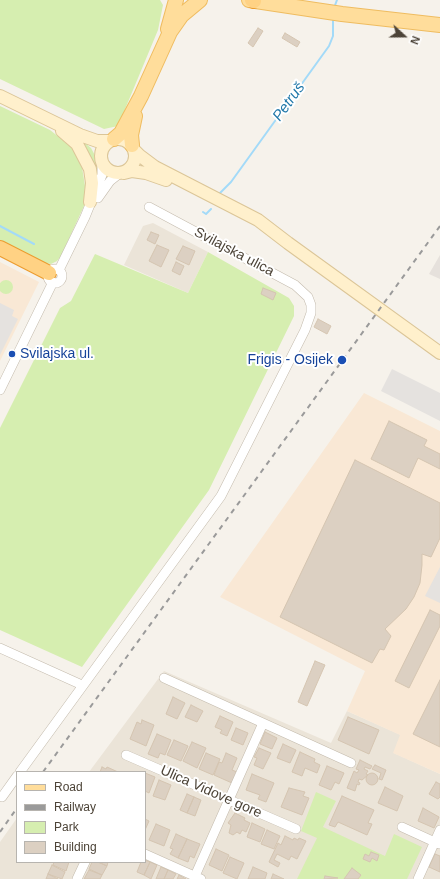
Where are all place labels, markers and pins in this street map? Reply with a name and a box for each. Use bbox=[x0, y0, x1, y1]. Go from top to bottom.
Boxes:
place label: Svilajska ul. bbox=[20, 346, 94, 362]
marker: Svilajska ul. bbox=[7, 349, 17, 359]
place label: Frigis - Osijek bbox=[247, 352, 333, 368]
marker: Frigis - Osijek bbox=[336, 354, 348, 366]

